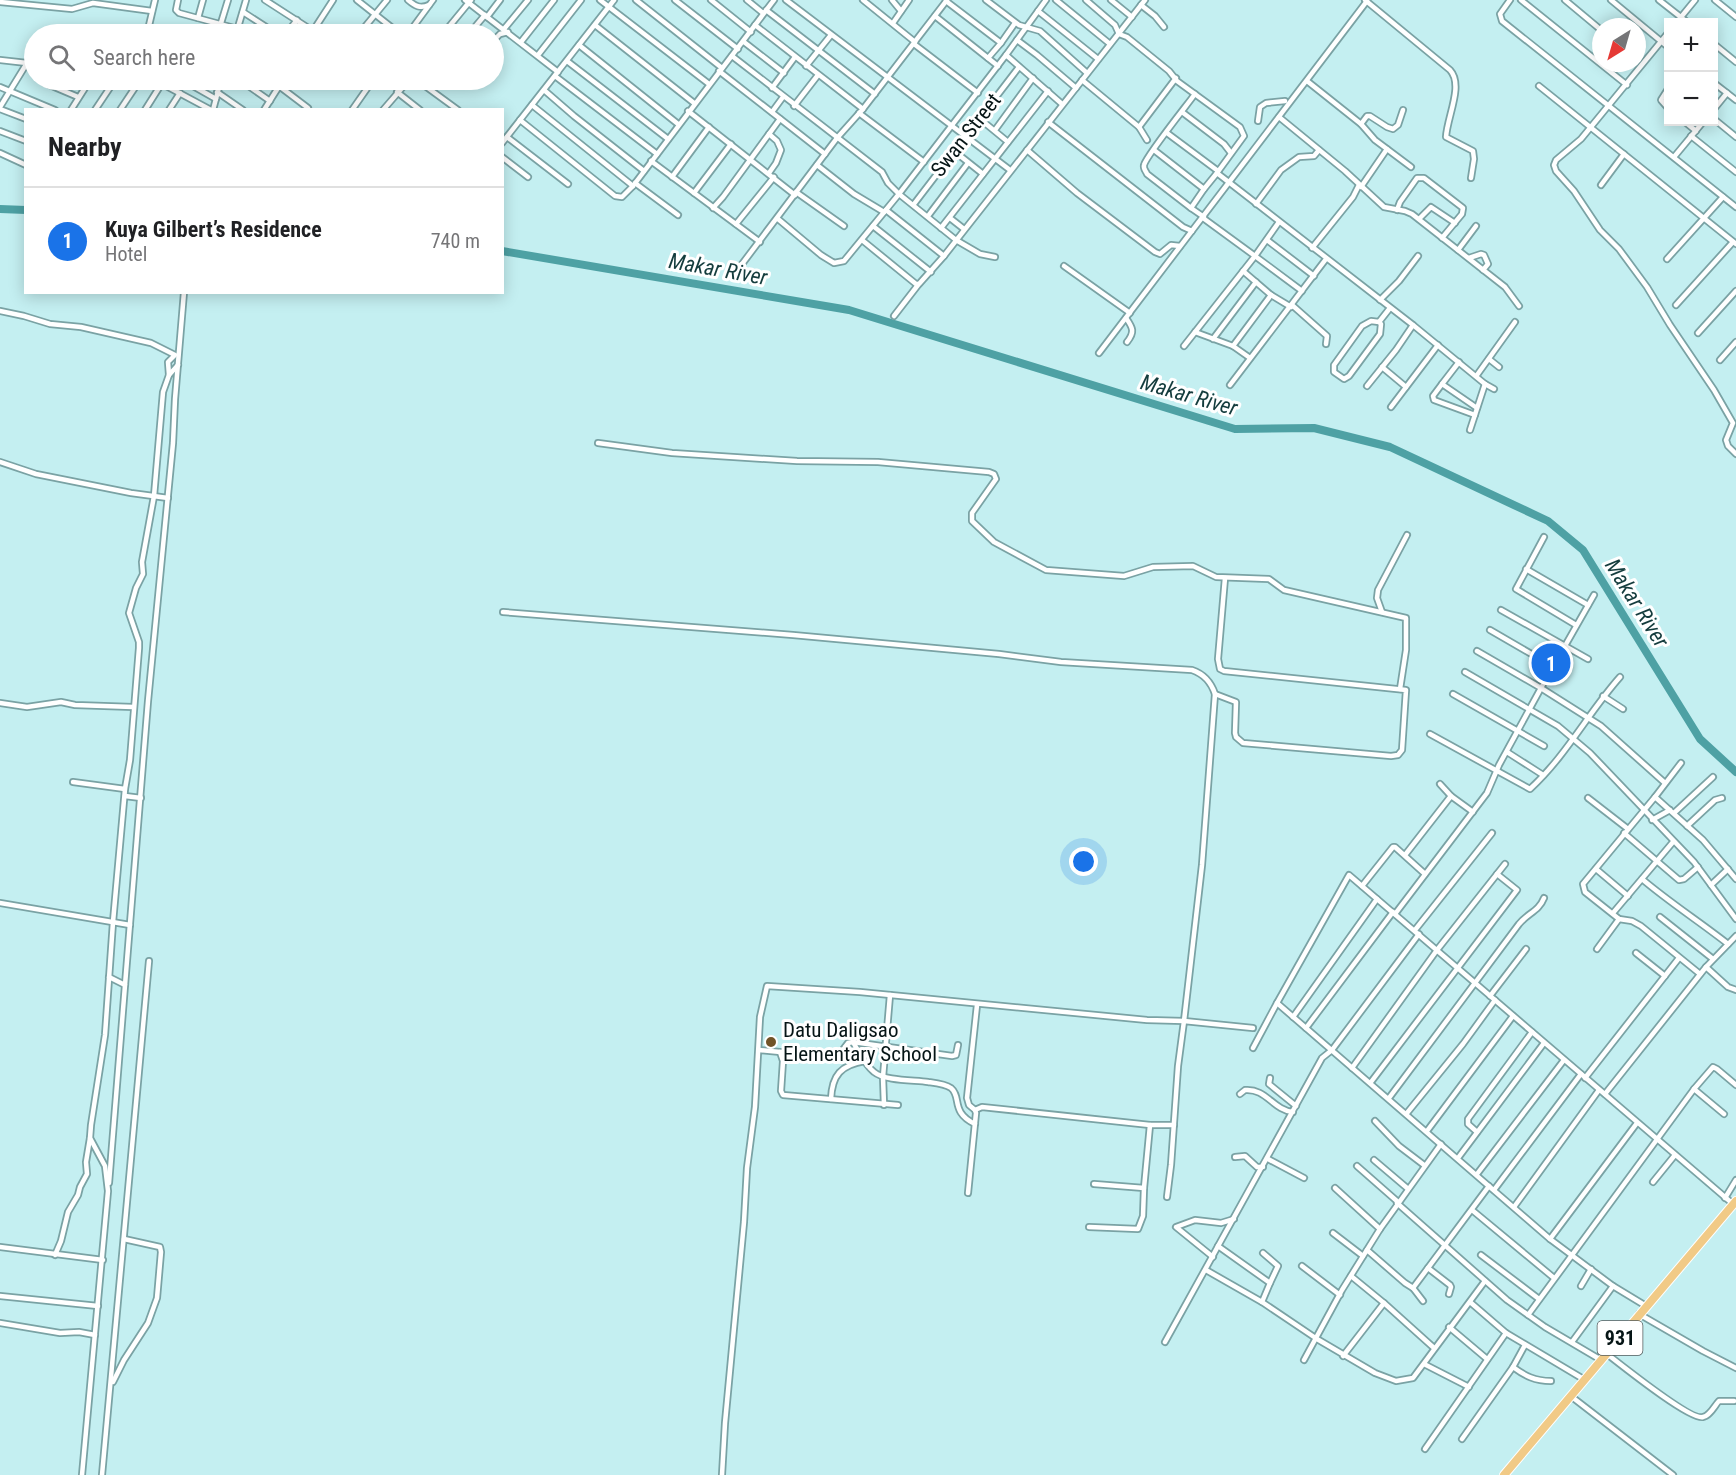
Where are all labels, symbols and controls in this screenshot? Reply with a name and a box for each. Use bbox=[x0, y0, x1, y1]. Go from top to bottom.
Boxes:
north arrow bbox=[1592, 18, 1646, 72]
map controls bbox=[1664, 18, 1718, 126]
button: + bbox=[1664, 18, 1718, 72]
search box bbox=[24, 24, 504, 90]
icon: search bbox=[45, 41, 78, 74]
text: Search here bbox=[93, 45, 195, 70]
button: − bbox=[1664, 72, 1718, 126]
street label: Swan Street bbox=[926, 89, 1006, 181]
text: Nearby bbox=[48, 132, 122, 162]
text: Kuya Gilbert’s Residence bbox=[105, 217, 322, 242]
text: 1 bbox=[62, 229, 73, 253]
text: 740 m bbox=[431, 229, 480, 253]
text: Hotel bbox=[105, 242, 147, 266]
water label: Makar River bbox=[667, 248, 770, 290]
water label: Makar River bbox=[1138, 369, 1241, 421]
water label: Makar River bbox=[1600, 554, 1674, 652]
pin: 1 bbox=[1532, 640, 1570, 686]
your location bbox=[1069, 847, 1098, 876]
place label: Datu Daligsao Elementary School bbox=[783, 1018, 937, 1066]
marker: Datu Daligsao Elementary School bbox=[764, 1035, 778, 1049]
road number: 931 bbox=[1598, 1321, 1642, 1355]

